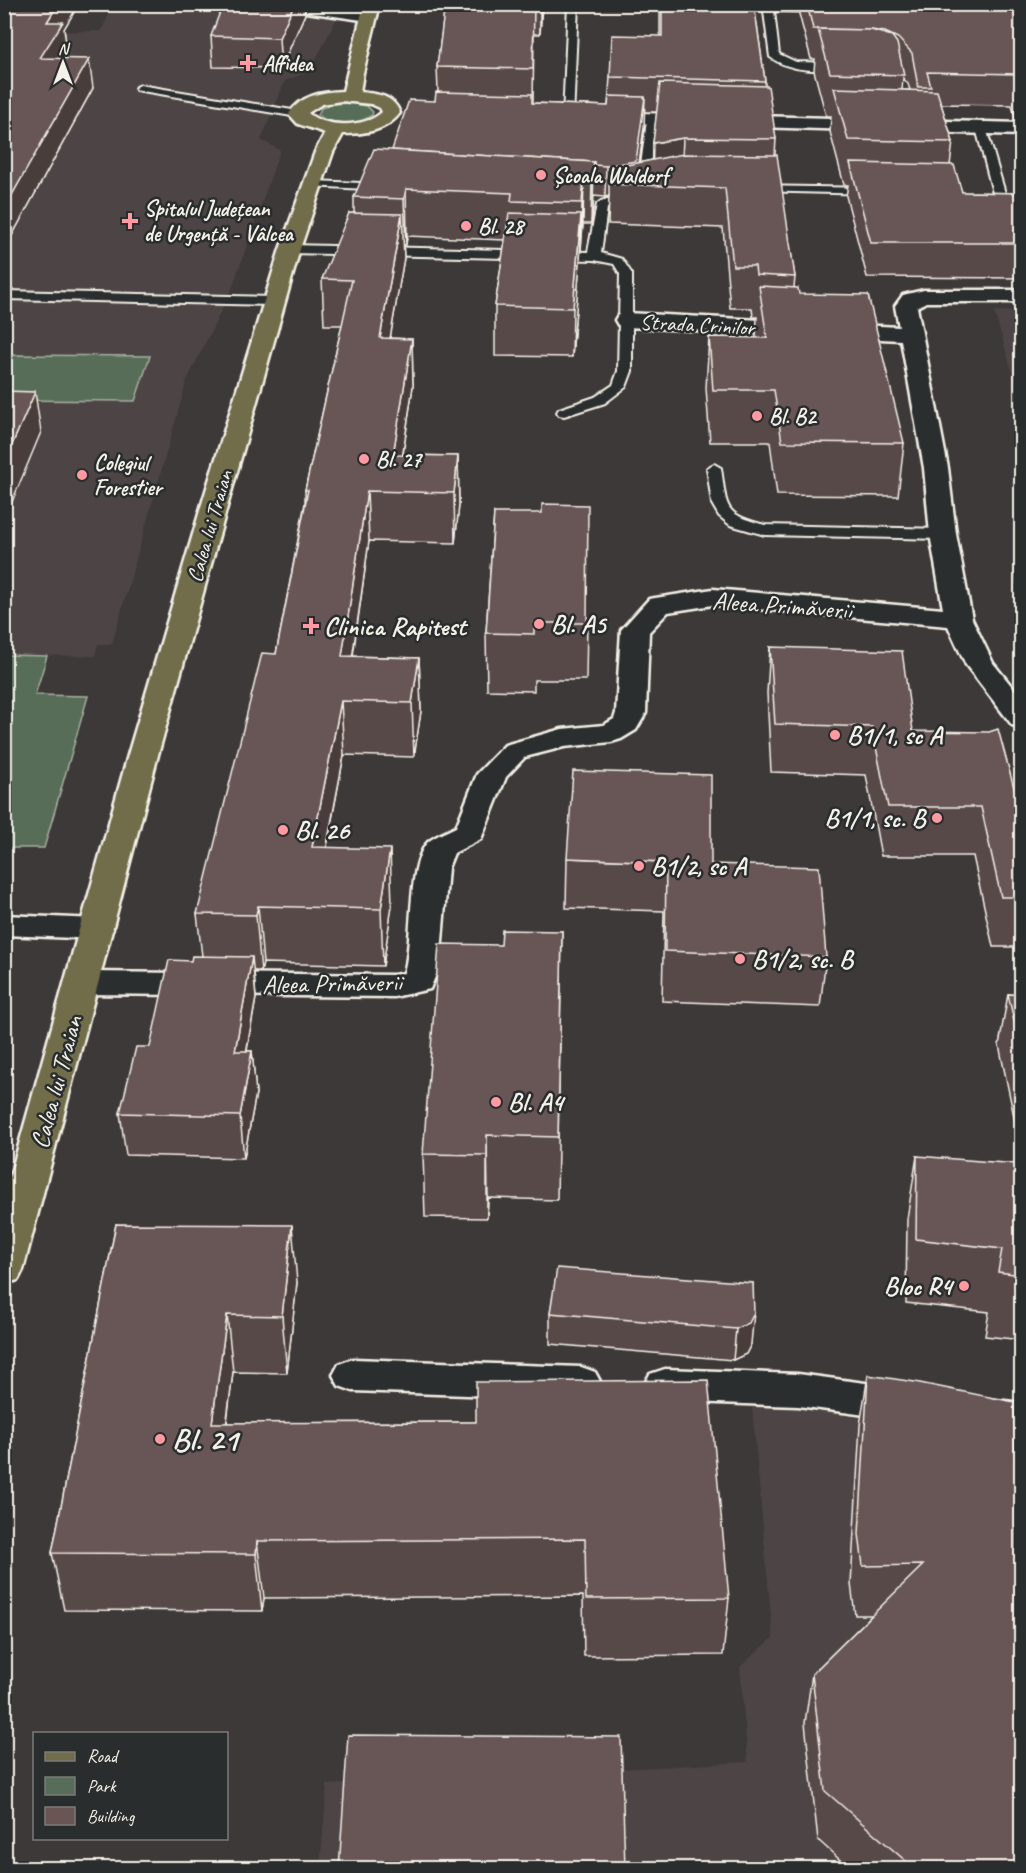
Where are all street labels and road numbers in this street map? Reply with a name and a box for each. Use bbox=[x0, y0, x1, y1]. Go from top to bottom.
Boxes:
street label: Strada Crinilor bbox=[639, 308, 757, 342]
street label: Calea lui Traian bbox=[181, 466, 240, 586]
street label: Aleea Primăverii bbox=[711, 584, 856, 627]
street label: Aleea Primăverii bbox=[262, 966, 405, 1001]
street label: Calea lui Traian bbox=[23, 1011, 90, 1152]

